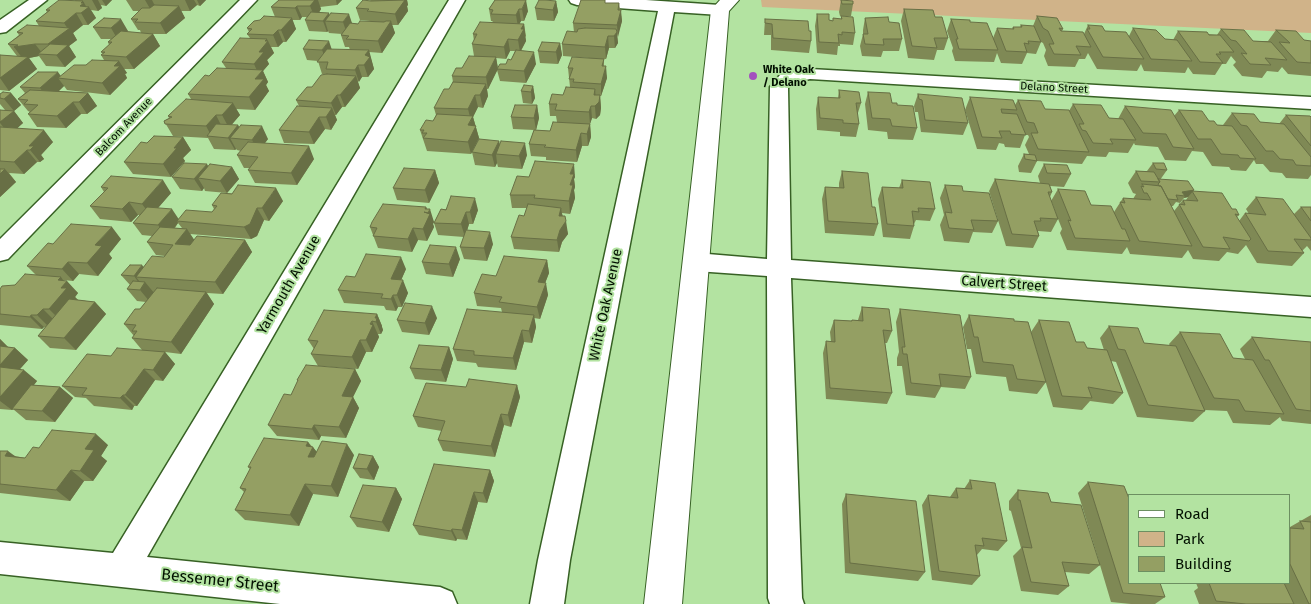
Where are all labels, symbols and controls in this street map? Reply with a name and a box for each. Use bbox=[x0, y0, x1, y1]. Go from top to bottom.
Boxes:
place label: White Oak / Delano bbox=[763, 63, 814, 89]
marker: White Oak / Delano bbox=[747, 70, 759, 82]
street label: Delano Street bbox=[1020, 80, 1088, 96]
street label: Balcom Avenue bbox=[93, 95, 155, 159]
street label: Yarmouth Avenue bbox=[254, 233, 324, 337]
street label: White Oak Avenue bbox=[586, 247, 626, 363]
street label: Calvert Street bbox=[961, 273, 1047, 295]
legend bbox=[1128, 494, 1291, 584]
text: Road bbox=[1175, 505, 1210, 523]
text: Park bbox=[1175, 530, 1205, 548]
text: Building bbox=[1175, 555, 1231, 573]
street label: Bessemer Street bbox=[160, 565, 280, 597]

